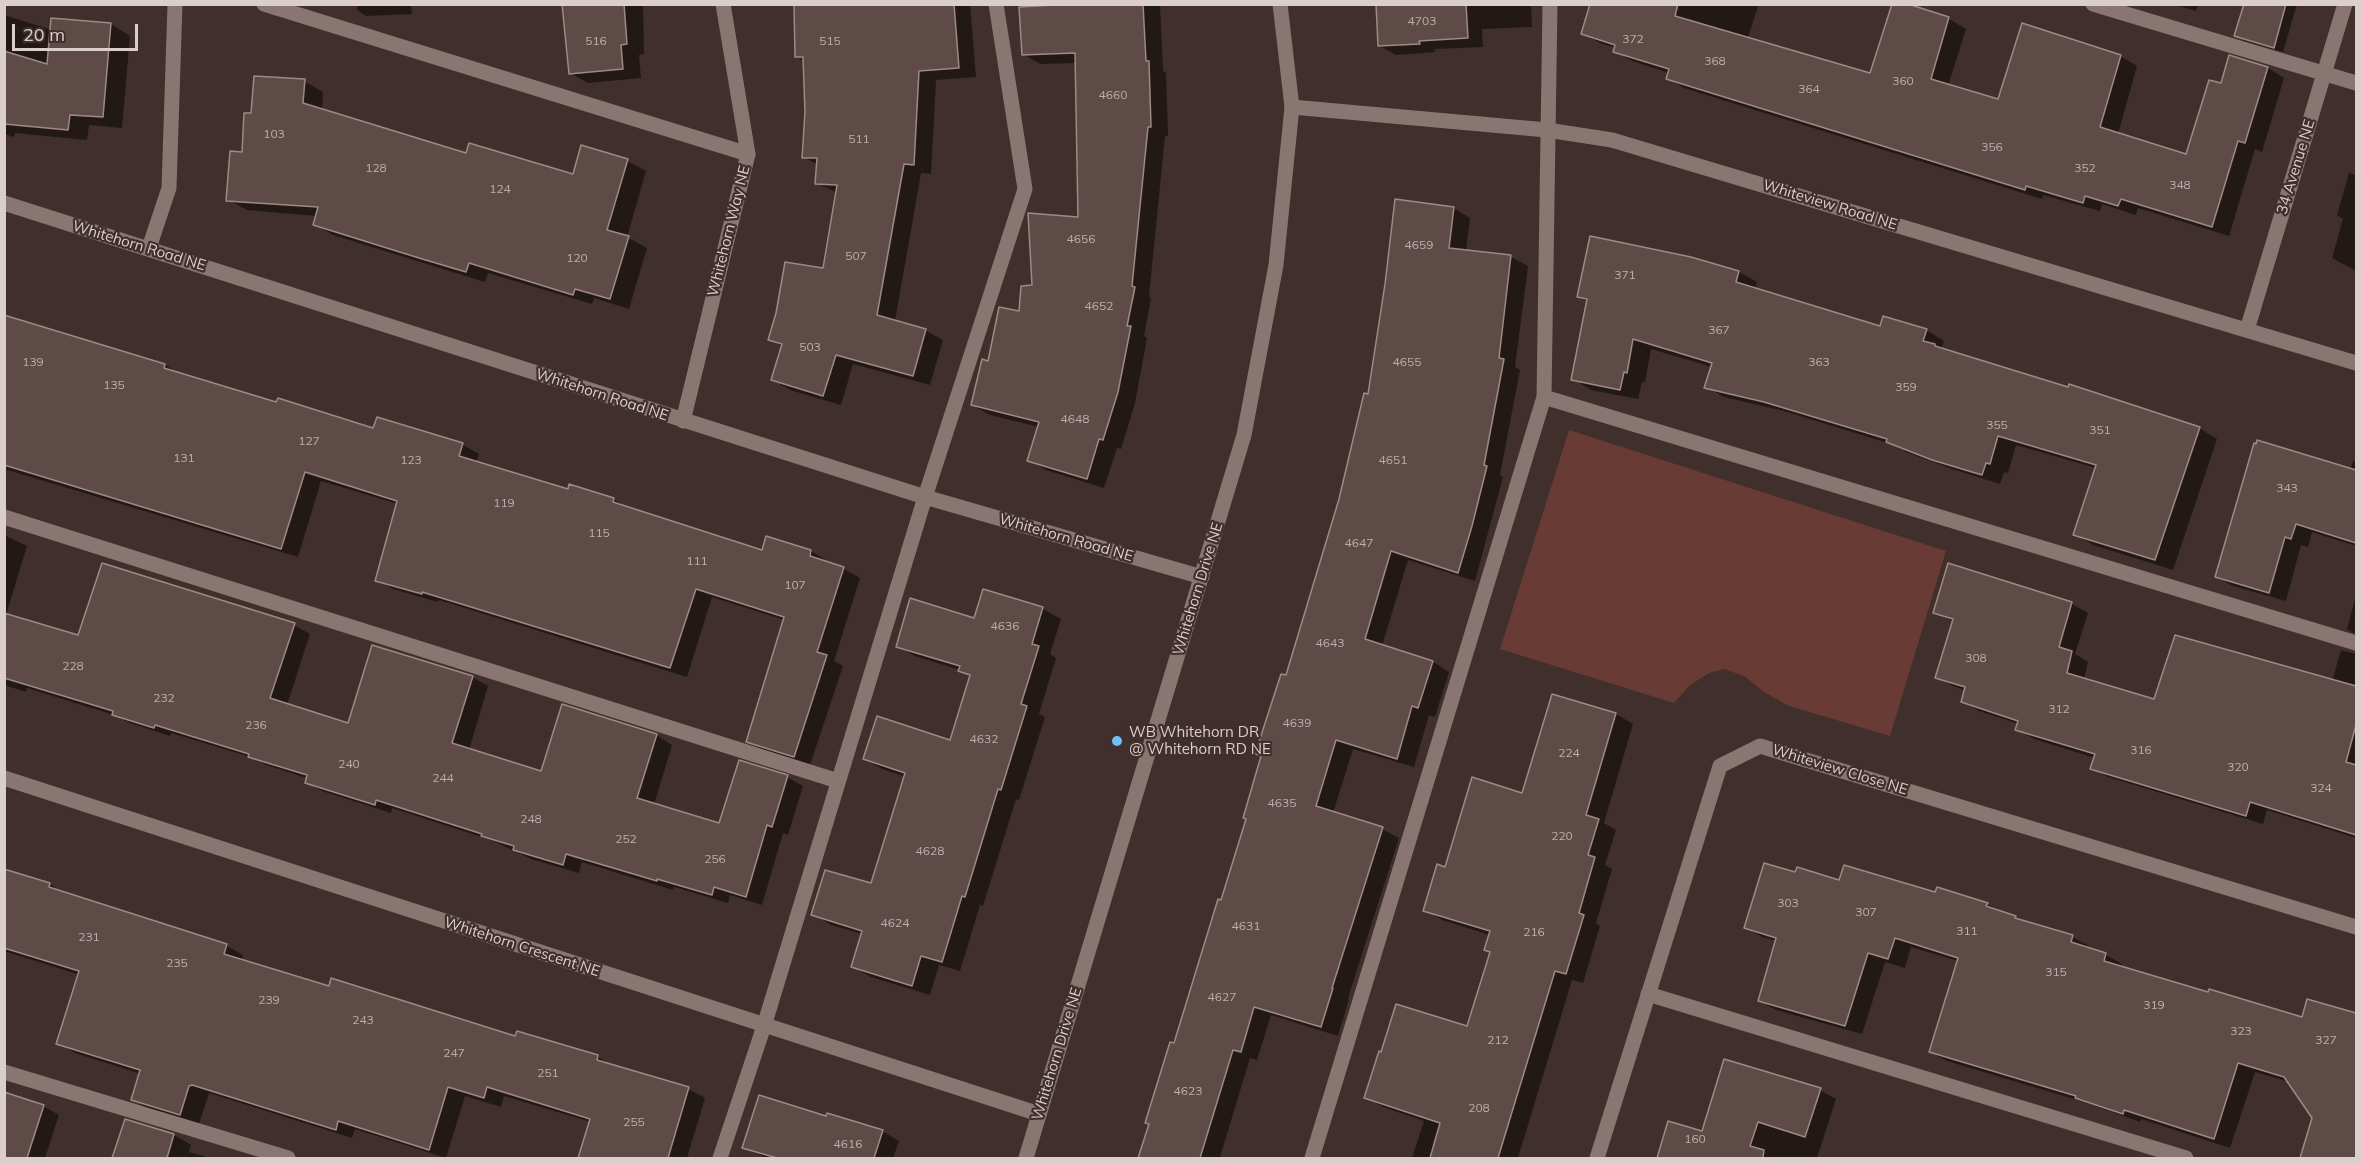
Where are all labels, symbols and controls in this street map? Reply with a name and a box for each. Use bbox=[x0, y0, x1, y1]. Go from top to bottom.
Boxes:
scale bar bbox=[15, 12, 141, 50]
house number: 4703 bbox=[1408, 14, 1436, 28]
text: 20 m bbox=[23, 23, 65, 46]
house number: 372 bbox=[1622, 32, 1644, 46]
house number: 516 bbox=[585, 34, 607, 48]
house number: 515 bbox=[819, 34, 841, 48]
house number: 368 bbox=[1704, 54, 1726, 68]
house number: 360 bbox=[1892, 74, 1914, 88]
house number: 364 bbox=[1798, 82, 1820, 96]
house number: 4660 bbox=[1099, 88, 1127, 102]
street label: 34 Avenue NE bbox=[2273, 117, 2319, 217]
house number: 103 bbox=[263, 127, 285, 141]
house number: 511 bbox=[848, 132, 870, 146]
house number: 356 bbox=[1981, 140, 2003, 154]
house number: 128 bbox=[365, 161, 387, 175]
house number: 352 bbox=[2074, 161, 2096, 175]
street label: Whitehorn Way NE bbox=[704, 164, 754, 298]
street label: Whiteview Road NE bbox=[1761, 176, 1899, 234]
house number: 348 bbox=[2169, 178, 2191, 192]
house number: 124 bbox=[489, 182, 511, 196]
street label: Whitehorn Road NE bbox=[70, 217, 208, 275]
house number: 4656 bbox=[1067, 232, 1095, 246]
house number: 4659 bbox=[1405, 238, 1433, 252]
house number: 507 bbox=[845, 249, 867, 263]
house number: 120 bbox=[566, 251, 588, 265]
house number: 371 bbox=[1614, 268, 1636, 282]
house number: 4652 bbox=[1085, 299, 1113, 313]
house number: 367 bbox=[1708, 323, 1730, 337]
house number: 503 bbox=[799, 340, 821, 354]
house number: 139 bbox=[22, 355, 44, 369]
house number: 4655 bbox=[1393, 355, 1421, 369]
house number: 363 bbox=[1808, 355, 1830, 369]
street label: Whitehorn Road NE bbox=[533, 365, 671, 425]
house number: 135 bbox=[103, 378, 125, 392]
house number: 359 bbox=[1895, 380, 1917, 394]
house number: 4648 bbox=[1061, 412, 1089, 426]
house number: 355 bbox=[1986, 418, 2008, 432]
house number: 351 bbox=[2089, 423, 2111, 437]
house number: 127 bbox=[298, 434, 320, 448]
house number: 131 bbox=[173, 451, 195, 465]
house number: 123 bbox=[400, 453, 422, 467]
house number: 4651 bbox=[1379, 453, 1407, 467]
house number: 343 bbox=[2276, 481, 2298, 495]
house number: 119 bbox=[493, 496, 515, 510]
street label: Whitehorn Road NE bbox=[997, 510, 1135, 566]
street label: Whitehorn Drive NE bbox=[1169, 520, 1227, 658]
house number: 115 bbox=[588, 526, 610, 540]
house number: 4647 bbox=[1345, 536, 1373, 550]
house number: 111 bbox=[686, 554, 708, 568]
house number: 107 bbox=[784, 578, 806, 592]
house number: 4636 bbox=[991, 619, 1019, 633]
house number: 4643 bbox=[1316, 636, 1344, 650]
house number: 308 bbox=[1965, 651, 1987, 665]
house number: 228 bbox=[62, 659, 84, 673]
house number: 232 bbox=[153, 691, 175, 705]
house number: 312 bbox=[2048, 702, 2070, 716]
house number: 4639 bbox=[1283, 716, 1311, 730]
house number: 236 bbox=[245, 718, 267, 732]
place label: WB Whitehorn DR @ Whitehorn RD NE bbox=[1129, 723, 1271, 758]
house number: 4632 bbox=[970, 732, 998, 746]
marker: WB Whitehorn DR @ Whitehorn RD NE bbox=[1110, 734, 1124, 748]
street label: Whiteview Close NE bbox=[1770, 741, 1910, 799]
house number: 316 bbox=[2130, 743, 2152, 757]
house number: 224 bbox=[1558, 746, 1580, 760]
house number: 240 bbox=[338, 757, 360, 771]
house number: 320 bbox=[2227, 760, 2249, 774]
house number: 244 bbox=[432, 771, 454, 785]
house number: 324 bbox=[2310, 781, 2332, 795]
house number: 4635 bbox=[1268, 796, 1296, 810]
house number: 248 bbox=[520, 812, 542, 826]
house number: 220 bbox=[1551, 829, 1573, 843]
house number: 252 bbox=[615, 832, 637, 846]
house number: 4628 bbox=[916, 844, 944, 858]
house number: 256 bbox=[704, 852, 726, 866]
house number: 303 bbox=[1777, 896, 1799, 910]
house number: 307 bbox=[1855, 905, 1877, 919]
street label: Whitehorn Crescent NE bbox=[442, 913, 602, 981]
house number: 4624 bbox=[881, 916, 909, 930]
house number: 4631 bbox=[1232, 919, 1260, 933]
house number: 311 bbox=[1956, 924, 1978, 938]
house number: 216 bbox=[1523, 925, 1545, 939]
house number: 231 bbox=[78, 930, 100, 944]
house number: 235 bbox=[166, 956, 188, 970]
house number: 315 bbox=[2045, 965, 2067, 979]
street label: Whitehorn Drive NE bbox=[1028, 985, 1086, 1123]
house number: 4627 bbox=[1208, 990, 1236, 1004]
house number: 239 bbox=[258, 993, 280, 1007]
house number: 319 bbox=[2143, 998, 2165, 1012]
house number: 243 bbox=[352, 1013, 374, 1027]
house number: 323 bbox=[2230, 1024, 2252, 1038]
house number: 212 bbox=[1487, 1033, 1509, 1047]
house number: 327 bbox=[2315, 1033, 2337, 1047]
house number: 247 bbox=[443, 1046, 465, 1060]
house number: 251 bbox=[537, 1066, 559, 1080]
house number: 4623 bbox=[1174, 1084, 1202, 1098]
house number: 208 bbox=[1468, 1101, 1490, 1115]
house number: 255 bbox=[623, 1115, 645, 1129]
house number: 160 bbox=[1684, 1132, 1706, 1146]
house number: 4616 bbox=[834, 1137, 862, 1151]

